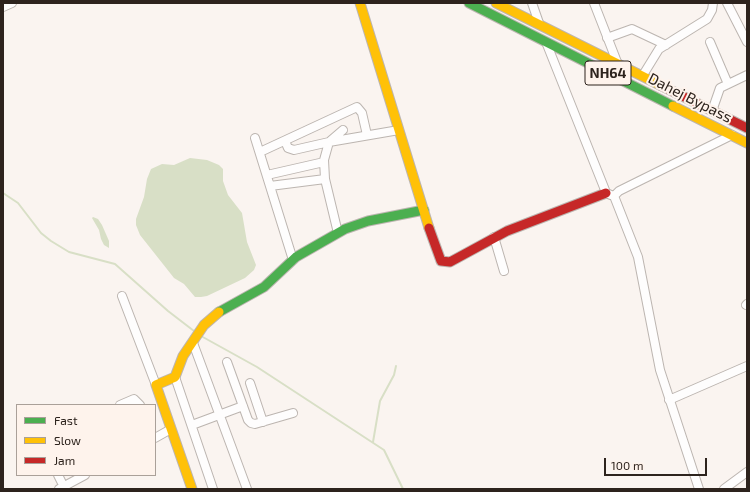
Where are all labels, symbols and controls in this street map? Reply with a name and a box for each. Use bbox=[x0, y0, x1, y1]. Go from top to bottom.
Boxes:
road number: NH64 bbox=[585, 61, 631, 85]
street label: Dahej Bypass bbox=[645, 69, 735, 127]
legend bbox=[16, 404, 156, 476]
text: Fast bbox=[54, 413, 77, 427]
text: Slow bbox=[54, 433, 81, 447]
scale bar bbox=[606, 450, 709, 476]
text: Jam bbox=[54, 453, 75, 467]
text: 100 m bbox=[611, 458, 643, 472]

